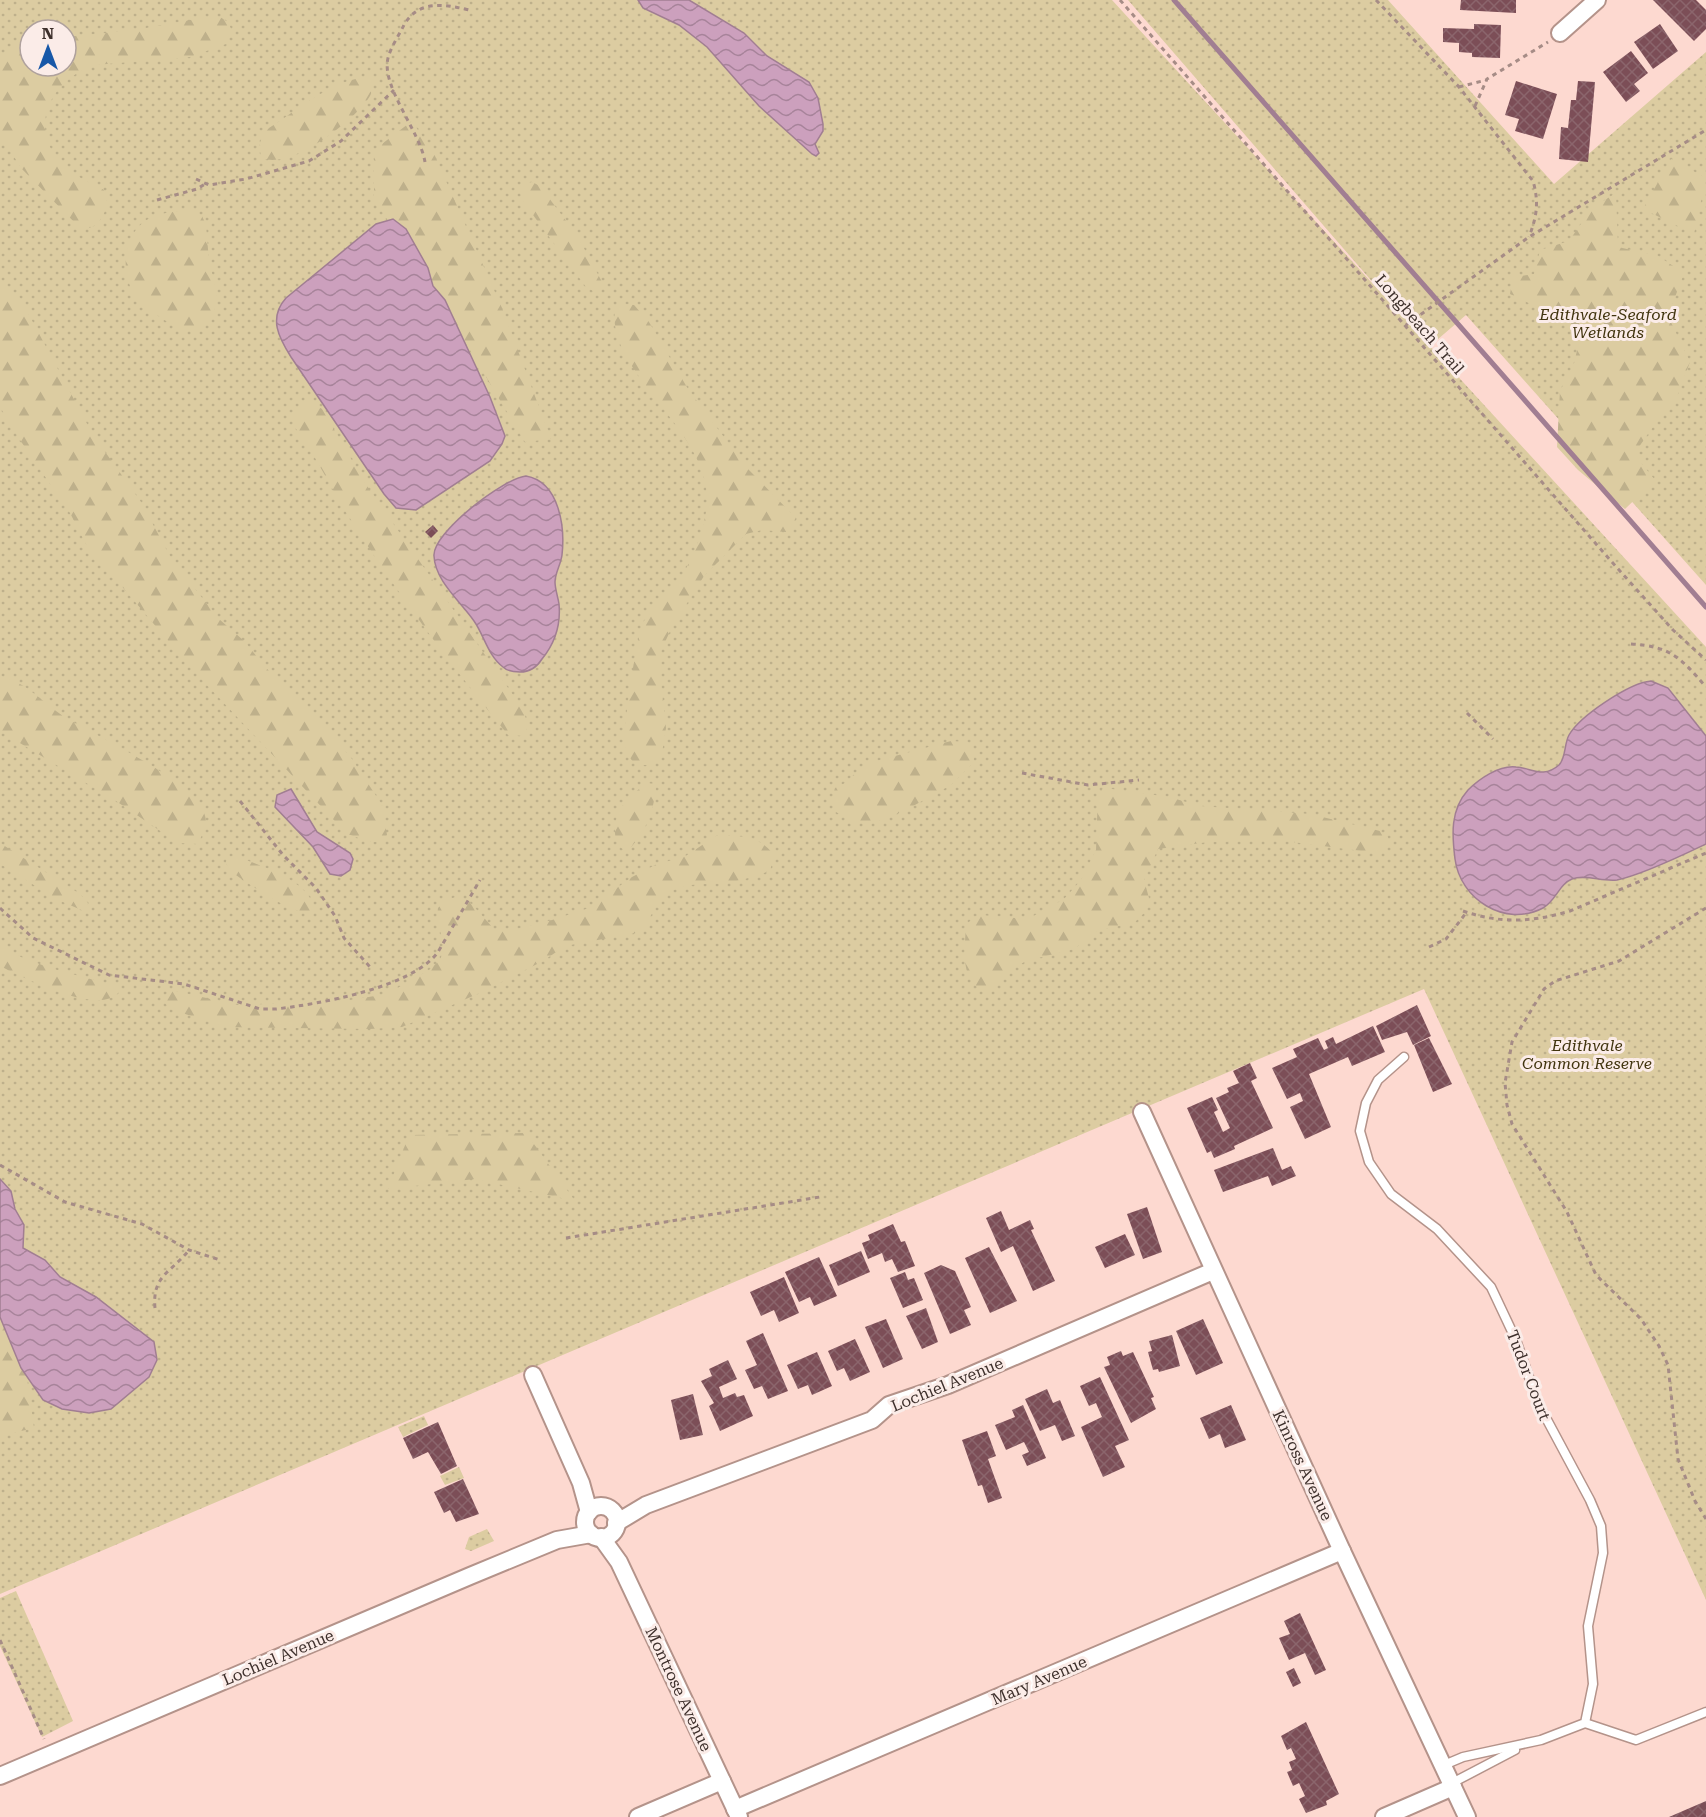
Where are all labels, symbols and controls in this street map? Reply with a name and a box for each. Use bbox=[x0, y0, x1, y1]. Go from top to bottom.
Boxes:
north arrow bbox=[18, 18, 78, 78]
text: N bbox=[42, 24, 54, 43]
street label: Longbeach Trail bbox=[1371, 271, 1468, 378]
park label: Edithvale-Seaford Wetlands bbox=[1538, 305, 1677, 342]
park label: Edithvale Common Reserve bbox=[1522, 1036, 1652, 1073]
street label: Tudor Court bbox=[1503, 1327, 1555, 1423]
street label: Lochiel Avenue bbox=[888, 1353, 1006, 1416]
street label: Kinross Avenue bbox=[1269, 1407, 1337, 1524]
street label: Montrose Avenue bbox=[641, 1624, 716, 1755]
street label: Lochiel Avenue bbox=[220, 1625, 337, 1689]
street label: Mary Avenue bbox=[989, 1652, 1090, 1709]

